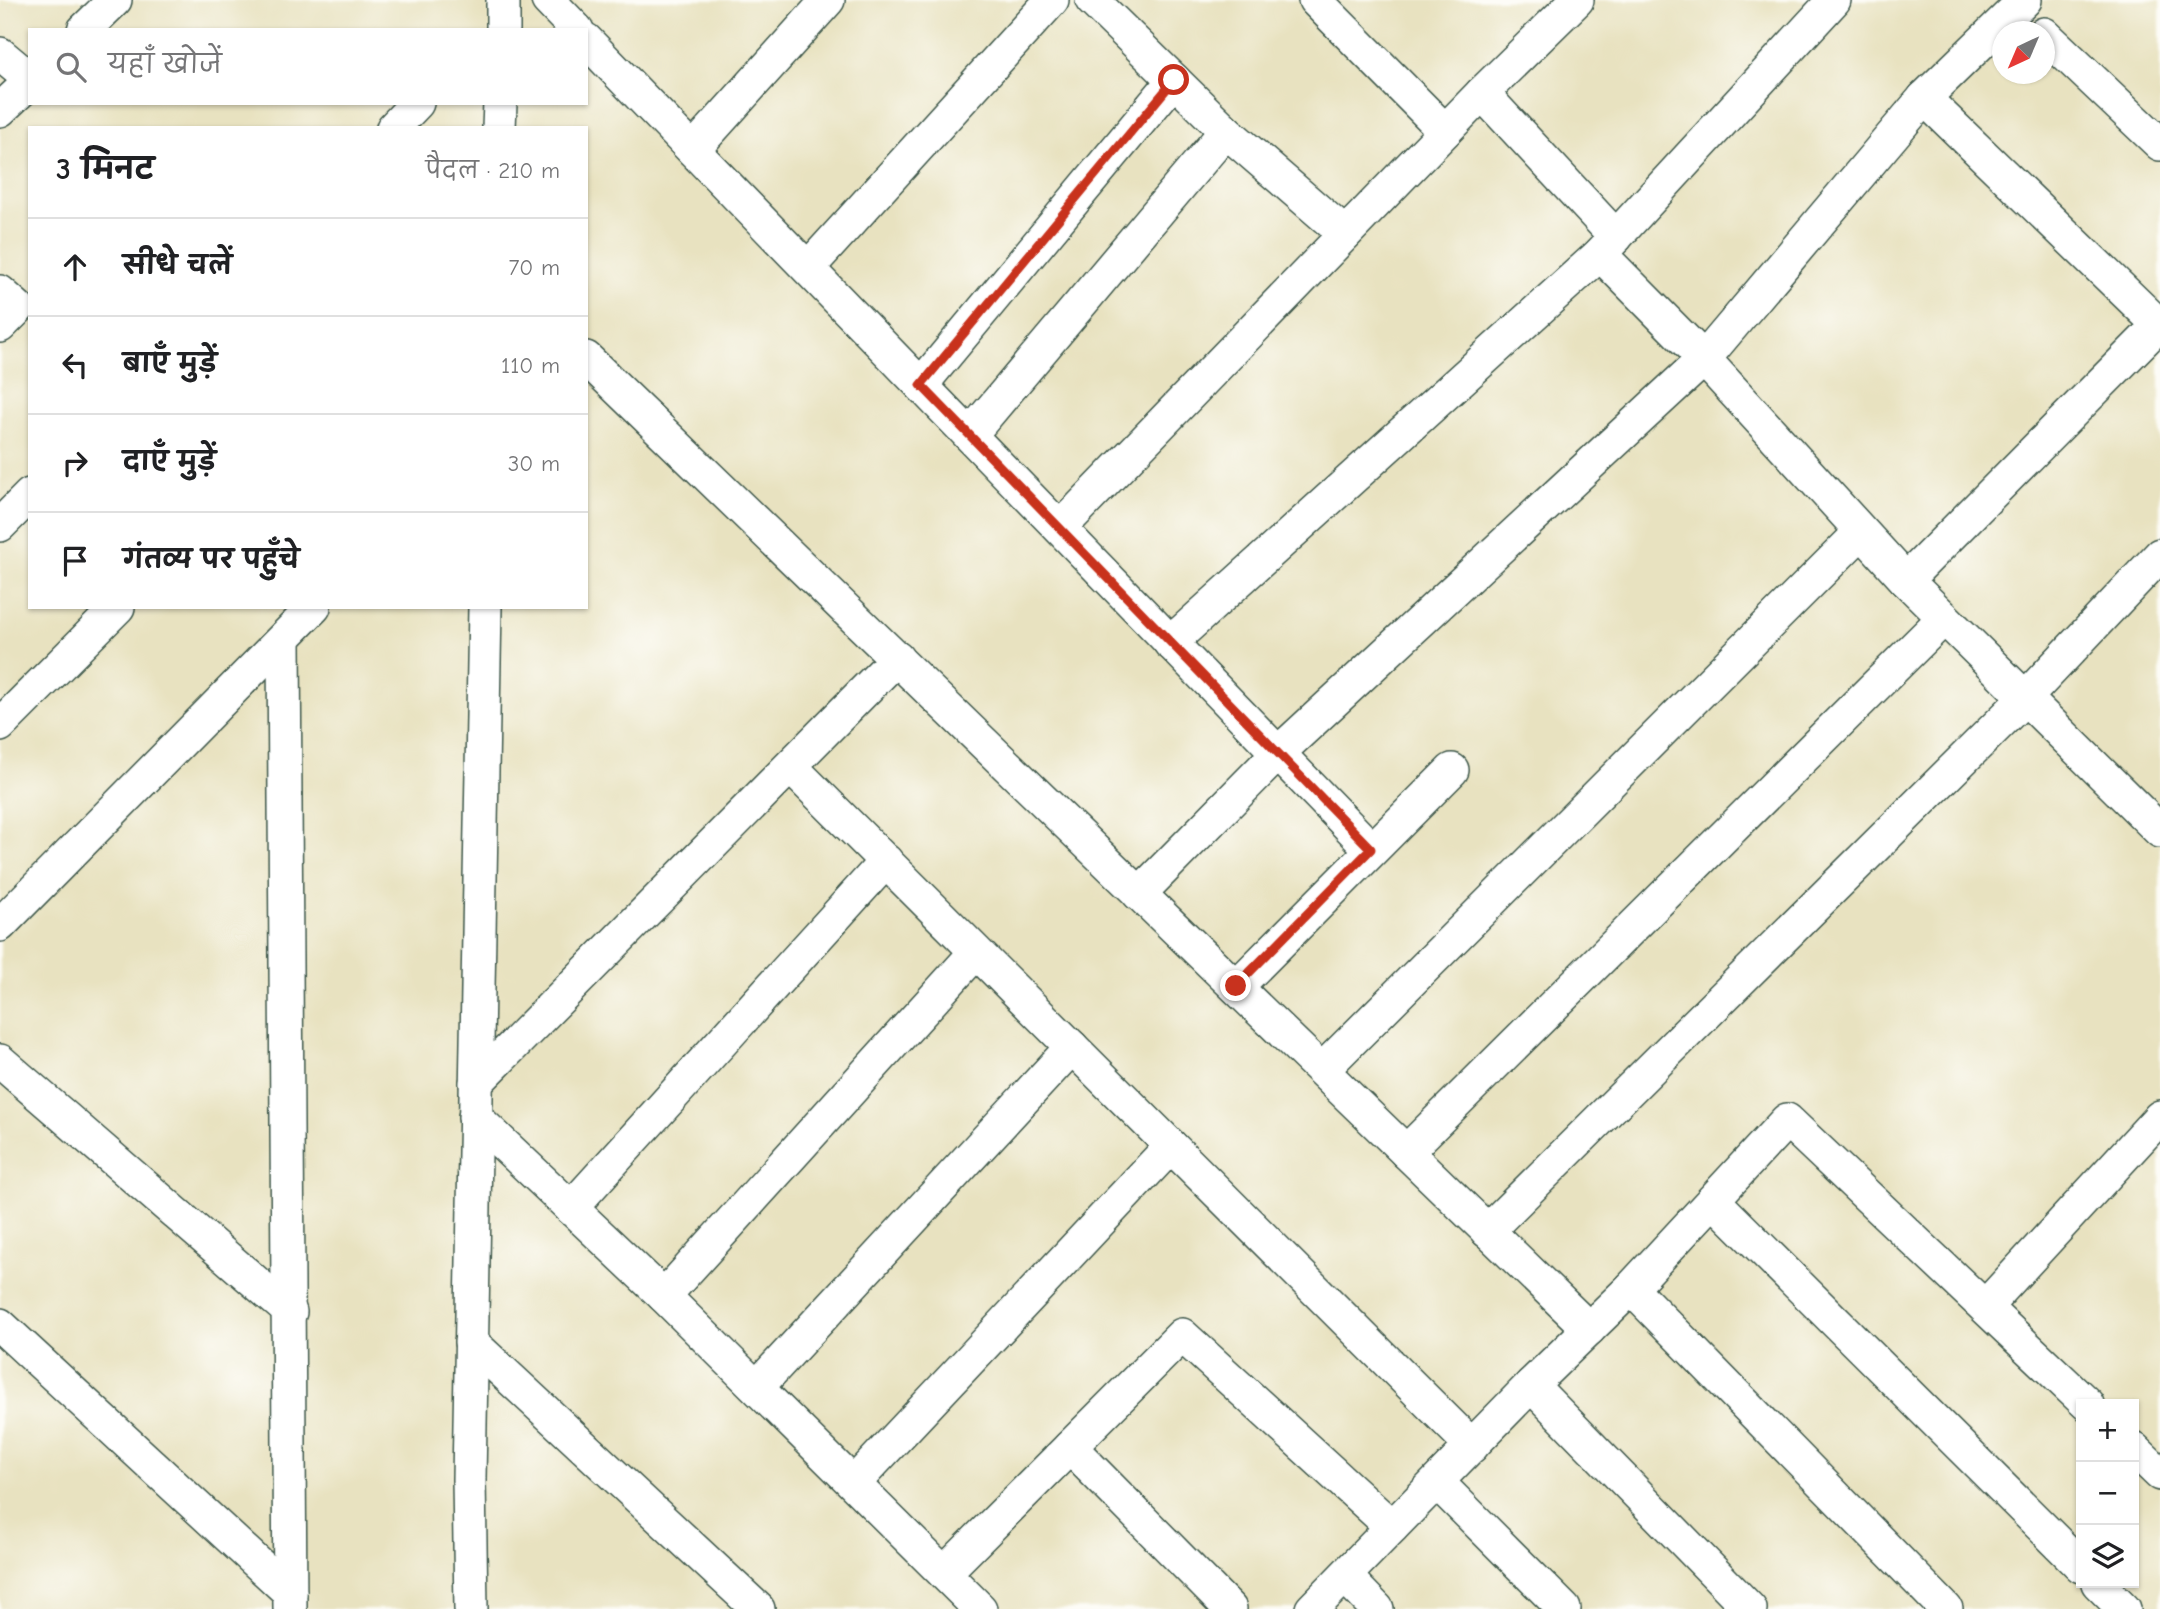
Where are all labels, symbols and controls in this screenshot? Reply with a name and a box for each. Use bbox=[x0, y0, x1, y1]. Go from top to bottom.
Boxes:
north arrow bbox=[1992, 21, 2055, 84]
search box bbox=[28, 28, 588, 105]
icon: search bbox=[52, 48, 90, 86]
text: यहाँ खोजें bbox=[108, 50, 222, 80]
route start bbox=[1158, 64, 1189, 95]
text: 3 मिनट bbox=[56, 152, 154, 187]
text: पैदल · 210 m bbox=[426, 157, 560, 184]
icon: ahead bbox=[56, 248, 94, 286]
text: सीधे चलें bbox=[123, 251, 232, 281]
text: 70 m bbox=[508, 254, 560, 281]
icon: left bbox=[56, 346, 94, 384]
text: बाएँ मुड़ें bbox=[123, 349, 217, 379]
text: 110 m bbox=[501, 352, 560, 379]
icon: right bbox=[56, 444, 94, 482]
text: दाएँ मुड़ें bbox=[123, 447, 216, 477]
text: 30 m bbox=[508, 450, 560, 477]
icon: arrive bbox=[56, 542, 94, 580]
text: गंतव्य पर पहुँचे bbox=[123, 545, 300, 575]
route end bbox=[1220, 970, 1251, 1001]
map controls bbox=[2076, 1399, 2139, 1588]
button: + bbox=[2076, 1399, 2139, 1462]
button: − bbox=[2076, 1462, 2139, 1525]
button: layers bbox=[2076, 1525, 2139, 1588]

